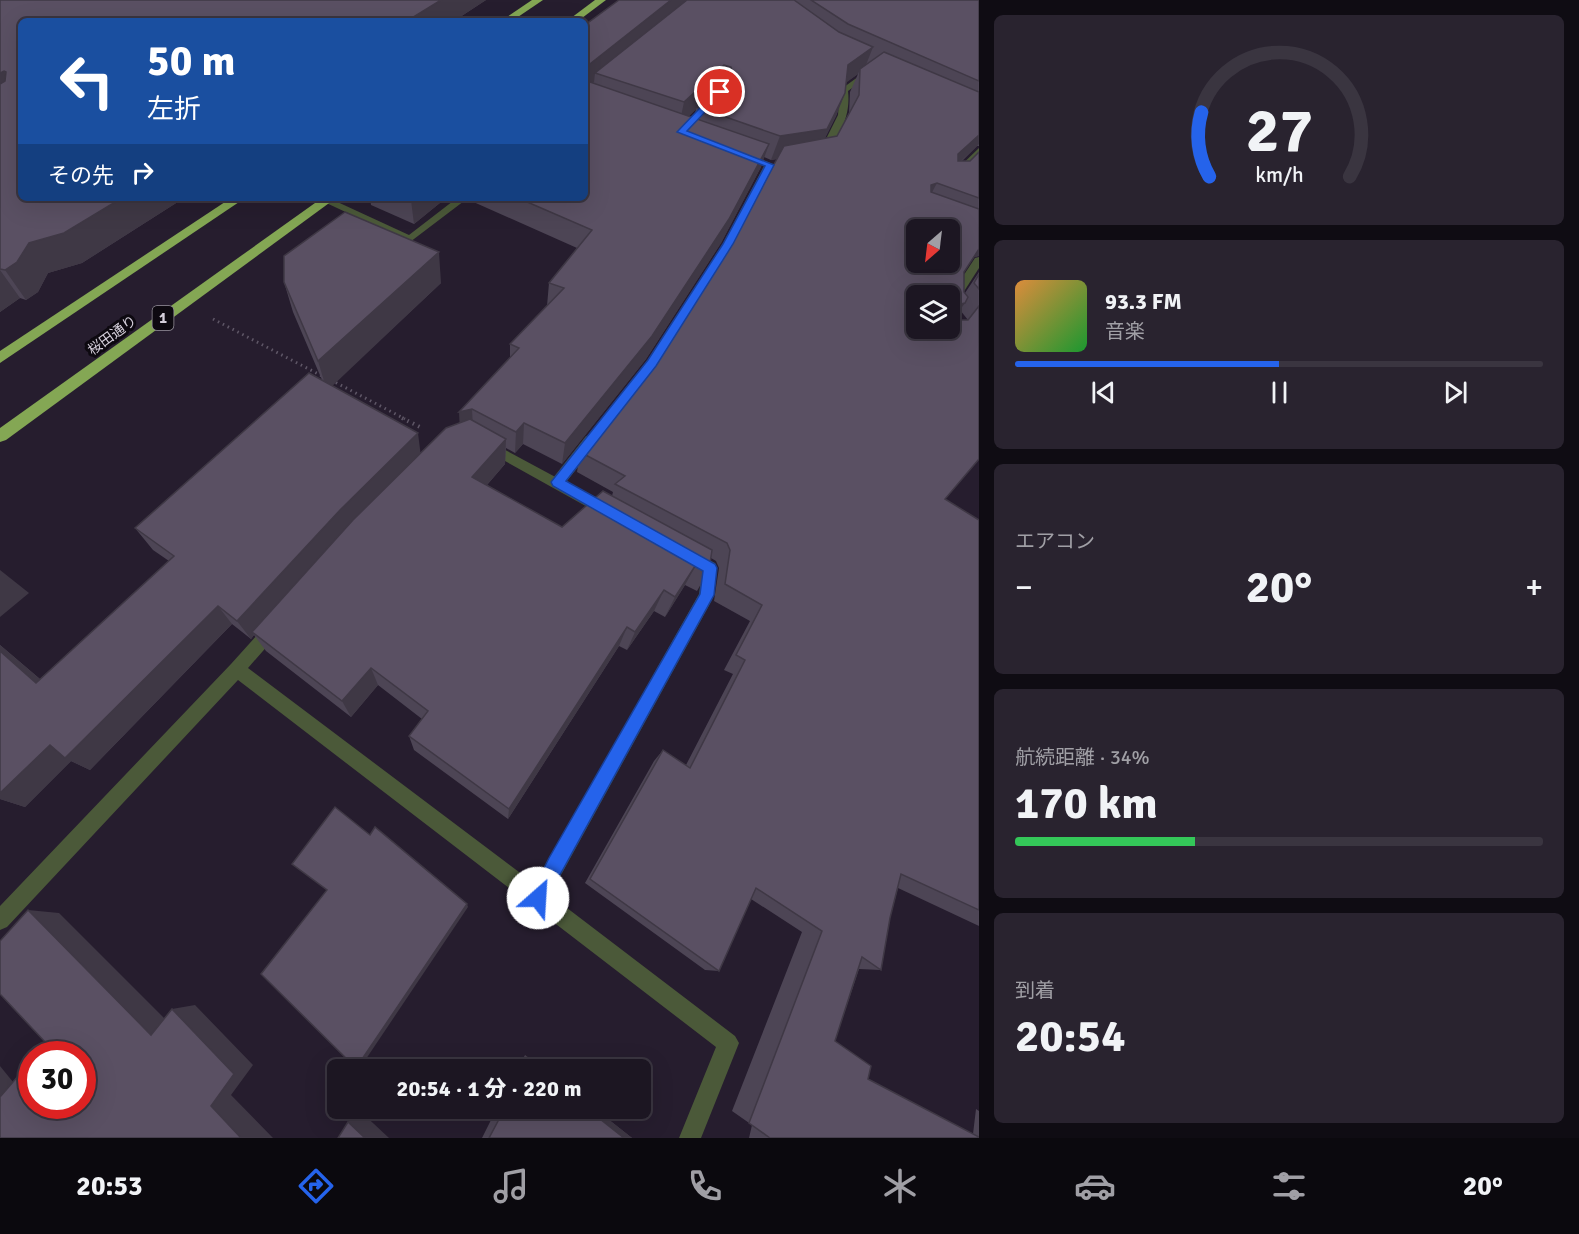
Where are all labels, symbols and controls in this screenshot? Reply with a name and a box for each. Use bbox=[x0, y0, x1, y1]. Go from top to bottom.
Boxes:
text: 50 m bbox=[147, 36, 236, 87]
icon: left bbox=[48, 42, 126, 120]
pin bbox=[694, 66, 745, 117]
icon: arrive bbox=[703, 75, 736, 108]
text: 27 bbox=[1245, 92, 1313, 169]
text: 左折 bbox=[147, 93, 201, 126]
icon: right bbox=[126, 156, 159, 189]
text: その先 bbox=[48, 162, 114, 189]
text: km/h bbox=[1255, 162, 1303, 188]
north arrow bbox=[906, 219, 960, 273]
map controls bbox=[906, 219, 960, 339]
button: layers bbox=[906, 285, 960, 339]
text: 93.3 FM bbox=[1105, 288, 1182, 315]
road number: 1 bbox=[152, 306, 174, 330]
street label: 桜田通り bbox=[85, 312, 140, 359]
text: 音楽 bbox=[1105, 319, 1145, 344]
icon: previous bbox=[1087, 376, 1120, 409]
icon: pause bbox=[1263, 376, 1296, 409]
icon: next bbox=[1439, 376, 1472, 409]
text: エアコン bbox=[1015, 529, 1095, 554]
text: 20° bbox=[1246, 560, 1312, 615]
text: − bbox=[1015, 567, 1033, 608]
text: + bbox=[1525, 567, 1543, 608]
text: 航続距離 · 34% bbox=[1015, 745, 1150, 770]
text: 170 km bbox=[1015, 776, 1158, 831]
position arrow bbox=[506, 866, 570, 930]
text: 到着 bbox=[1015, 978, 1055, 1003]
text: 20:54 bbox=[1015, 1009, 1125, 1064]
speed limit sign: 30 bbox=[18, 1041, 96, 1119]
text: 20:54 · 1 分 · 220 m bbox=[397, 1075, 581, 1102]
icon: directions bbox=[295, 1165, 337, 1207]
icon: music bbox=[490, 1165, 532, 1207]
icon: phone bbox=[684, 1165, 726, 1207]
icon: climate bbox=[879, 1165, 921, 1207]
icon: car bbox=[1074, 1165, 1116, 1207]
icon: filters bbox=[1268, 1165, 1310, 1207]
text: 20:53 bbox=[76, 1170, 143, 1203]
text: 20° bbox=[1463, 1170, 1503, 1203]

